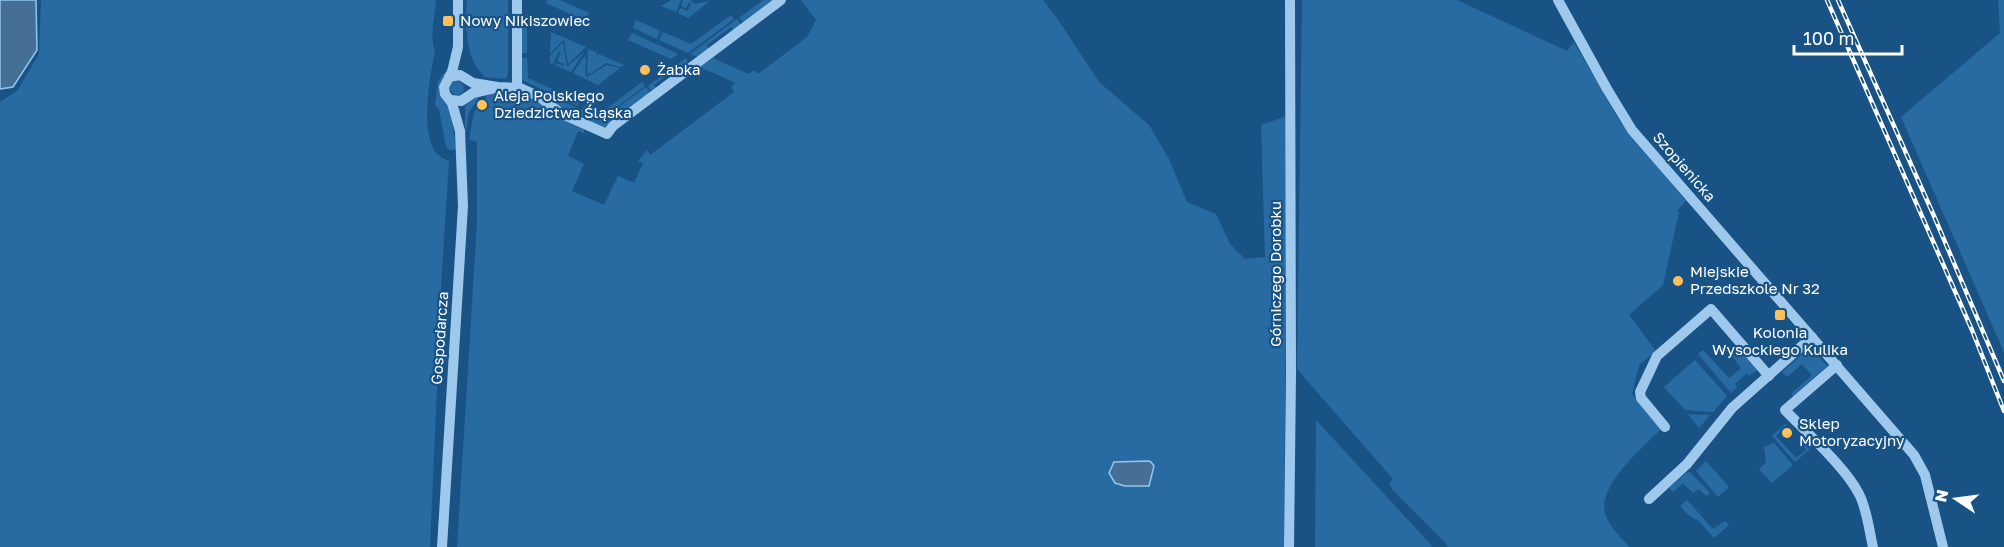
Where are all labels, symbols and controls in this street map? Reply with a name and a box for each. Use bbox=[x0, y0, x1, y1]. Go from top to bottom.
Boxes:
place label: Nowy Nikiszowiec bbox=[460, 11, 590, 29]
marker: Nowy Nikiszowiec bbox=[441, 14, 455, 28]
scale bar bbox=[1794, 18, 1902, 56]
text: 100 m bbox=[1803, 27, 1854, 49]
place label: Żabka bbox=[657, 60, 701, 78]
marker: Żabka bbox=[638, 63, 652, 77]
place label: Aleja Polskiego Dziedzictwa Śląska bbox=[494, 86, 632, 121]
marker: Aleja Polskiego Dziedzictwa Śląska bbox=[475, 98, 489, 112]
street label: Szopienicka bbox=[1650, 128, 1720, 205]
street label: Górniczego Dorobku bbox=[1266, 201, 1284, 347]
place label: Miejskie Przedszkole Nr 32 bbox=[1690, 262, 1820, 297]
marker: Miejskie Przedszkole Nr 32 bbox=[1671, 274, 1685, 288]
street label: Gospodarcza bbox=[427, 291, 451, 385]
marker: Kolonia Wysockiego Kulika bbox=[1773, 308, 1787, 322]
place label: Kolonia Wysockiego Kulika bbox=[1712, 323, 1848, 358]
place label: Sklep Motoryzacyjny bbox=[1799, 414, 1905, 449]
marker: Sklep Motoryzacyjny bbox=[1780, 426, 1794, 440]
north arrow bbox=[1926, 469, 1986, 529]
text: N bbox=[1930, 487, 1952, 504]

